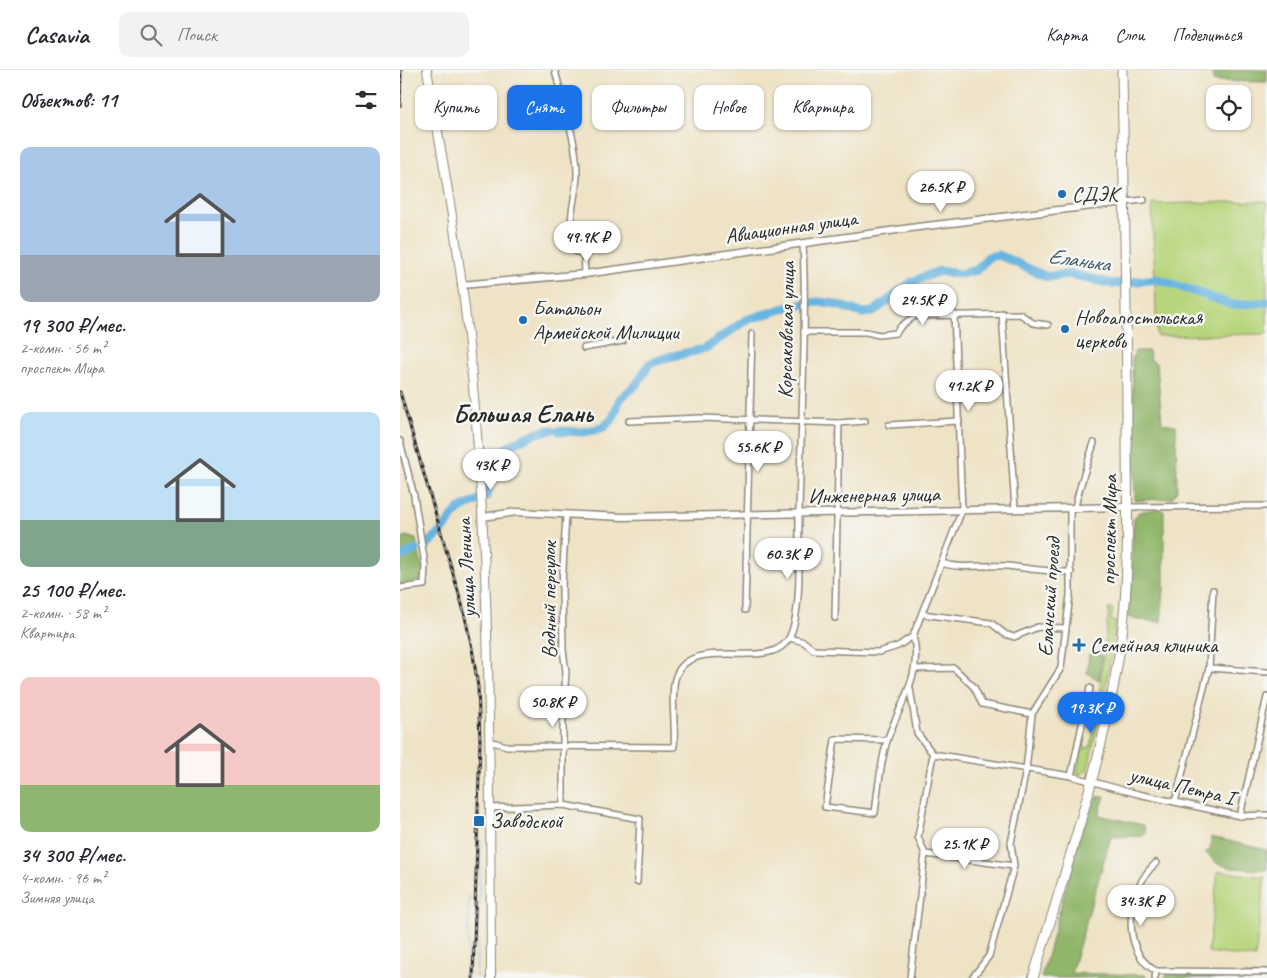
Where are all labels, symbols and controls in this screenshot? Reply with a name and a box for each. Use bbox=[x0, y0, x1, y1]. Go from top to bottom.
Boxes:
search box bbox=[119, 12, 469, 57]
text: Casavia bbox=[25, 20, 89, 50]
icon: search bbox=[137, 21, 165, 49]
text: Поиск bbox=[177, 23, 217, 47]
text: Карта bbox=[1046, 24, 1087, 46]
text: Слои bbox=[1115, 24, 1144, 46]
text: Поделиться bbox=[1172, 24, 1242, 46]
chip: Купить bbox=[415, 85, 497, 130]
chip: Снять bbox=[507, 85, 582, 130]
chip: Фильтры bbox=[592, 85, 684, 130]
chip: Новое bbox=[694, 85, 764, 130]
chip: Квартира bbox=[774, 85, 871, 130]
map controls bbox=[1206, 85, 1251, 130]
button: locate bbox=[1206, 85, 1251, 130]
icon: filters bbox=[352, 86, 380, 114]
text: Объектов: 11 bbox=[20, 87, 117, 113]
pin: 26.5K ₽ bbox=[895, 170, 987, 213]
text: 26.5K ₽ bbox=[918, 177, 964, 197]
icon: home bbox=[155, 180, 245, 270]
place label: СДЭК bbox=[1072, 181, 1122, 207]
marker: СДЭК bbox=[1056, 188, 1068, 200]
street label: Авиационная улица bbox=[723, 205, 861, 249]
pin: 49.9K ₽ bbox=[541, 220, 633, 263]
text: 49.9K ₽ bbox=[565, 227, 609, 247]
water label: Еланька bbox=[1046, 242, 1114, 278]
street label: Корсаковская улица bbox=[772, 260, 800, 399]
pin: 24.5K ₽ bbox=[877, 284, 969, 326]
text: 24.5K ₽ bbox=[901, 290, 945, 310]
place label: Батальон Армейской Милиции bbox=[533, 295, 680, 345]
place label: Новоапостольская церковь bbox=[1075, 304, 1204, 354]
text: 19 300 ₽/мес. bbox=[20, 312, 125, 338]
marker: Батальон Армейской Милиции bbox=[517, 314, 529, 326]
marker: Новоапостольская церковь bbox=[1059, 323, 1071, 335]
text: 2-комн. · 56 m² bbox=[20, 338, 106, 358]
text: проспект Мира bbox=[20, 358, 104, 378]
pin: 41.2K ₽ bbox=[923, 370, 1015, 412]
text: 41.2K ₽ bbox=[946, 376, 992, 396]
district label: Большая Елань bbox=[453, 397, 595, 430]
pin: 55.6K ₽ bbox=[712, 430, 804, 473]
text: 55.6K ₽ bbox=[736, 437, 780, 457]
icon: home bbox=[155, 445, 245, 535]
pin: 43K ₽ bbox=[456, 448, 526, 491]
text: 43K ₽ bbox=[474, 455, 508, 475]
street label: проспект Мира bbox=[1095, 473, 1123, 585]
street label: Инженерная улица bbox=[808, 481, 942, 509]
street label: улица Ленина bbox=[450, 515, 482, 621]
street label: Еланский проезд bbox=[1032, 534, 1066, 657]
pin: 60.3K ₽ bbox=[742, 538, 834, 580]
street label: Водный переулок bbox=[536, 539, 562, 659]
text: 60.3K ₽ bbox=[765, 544, 811, 564]
text: 25 100 ₽/мес. bbox=[20, 577, 125, 603]
text: 2-комн. · 58 m² bbox=[20, 603, 106, 623]
text: Квартира bbox=[20, 623, 75, 643]
place label: Семейная клиника bbox=[1090, 632, 1219, 658]
marker: Семейная клиника bbox=[1072, 638, 1086, 652]
pin: 50.8K ₽ bbox=[507, 686, 599, 728]
text: 50.8K ₽ bbox=[531, 692, 575, 712]
pin: 19.3K ₽ bbox=[1045, 692, 1137, 734]
text: 19.3K ₽ bbox=[1069, 698, 1113, 718]
icon: home bbox=[155, 710, 245, 800]
street label: улица Петра I bbox=[1125, 761, 1241, 812]
place label: Заводской bbox=[490, 808, 564, 834]
marker: Заводской bbox=[472, 814, 486, 828]
pin: 25.1K ₽ bbox=[919, 828, 1011, 870]
text: 25.1K ₽ bbox=[943, 834, 987, 854]
text: 34 300 ₽/мес. bbox=[20, 842, 126, 868]
text: 4-комн. · 96 m² bbox=[20, 868, 106, 888]
pin: 34.3K ₽ bbox=[1095, 884, 1187, 927]
text: Зимняя улица bbox=[20, 888, 94, 908]
text: 34.3K ₽ bbox=[1118, 891, 1164, 911]

